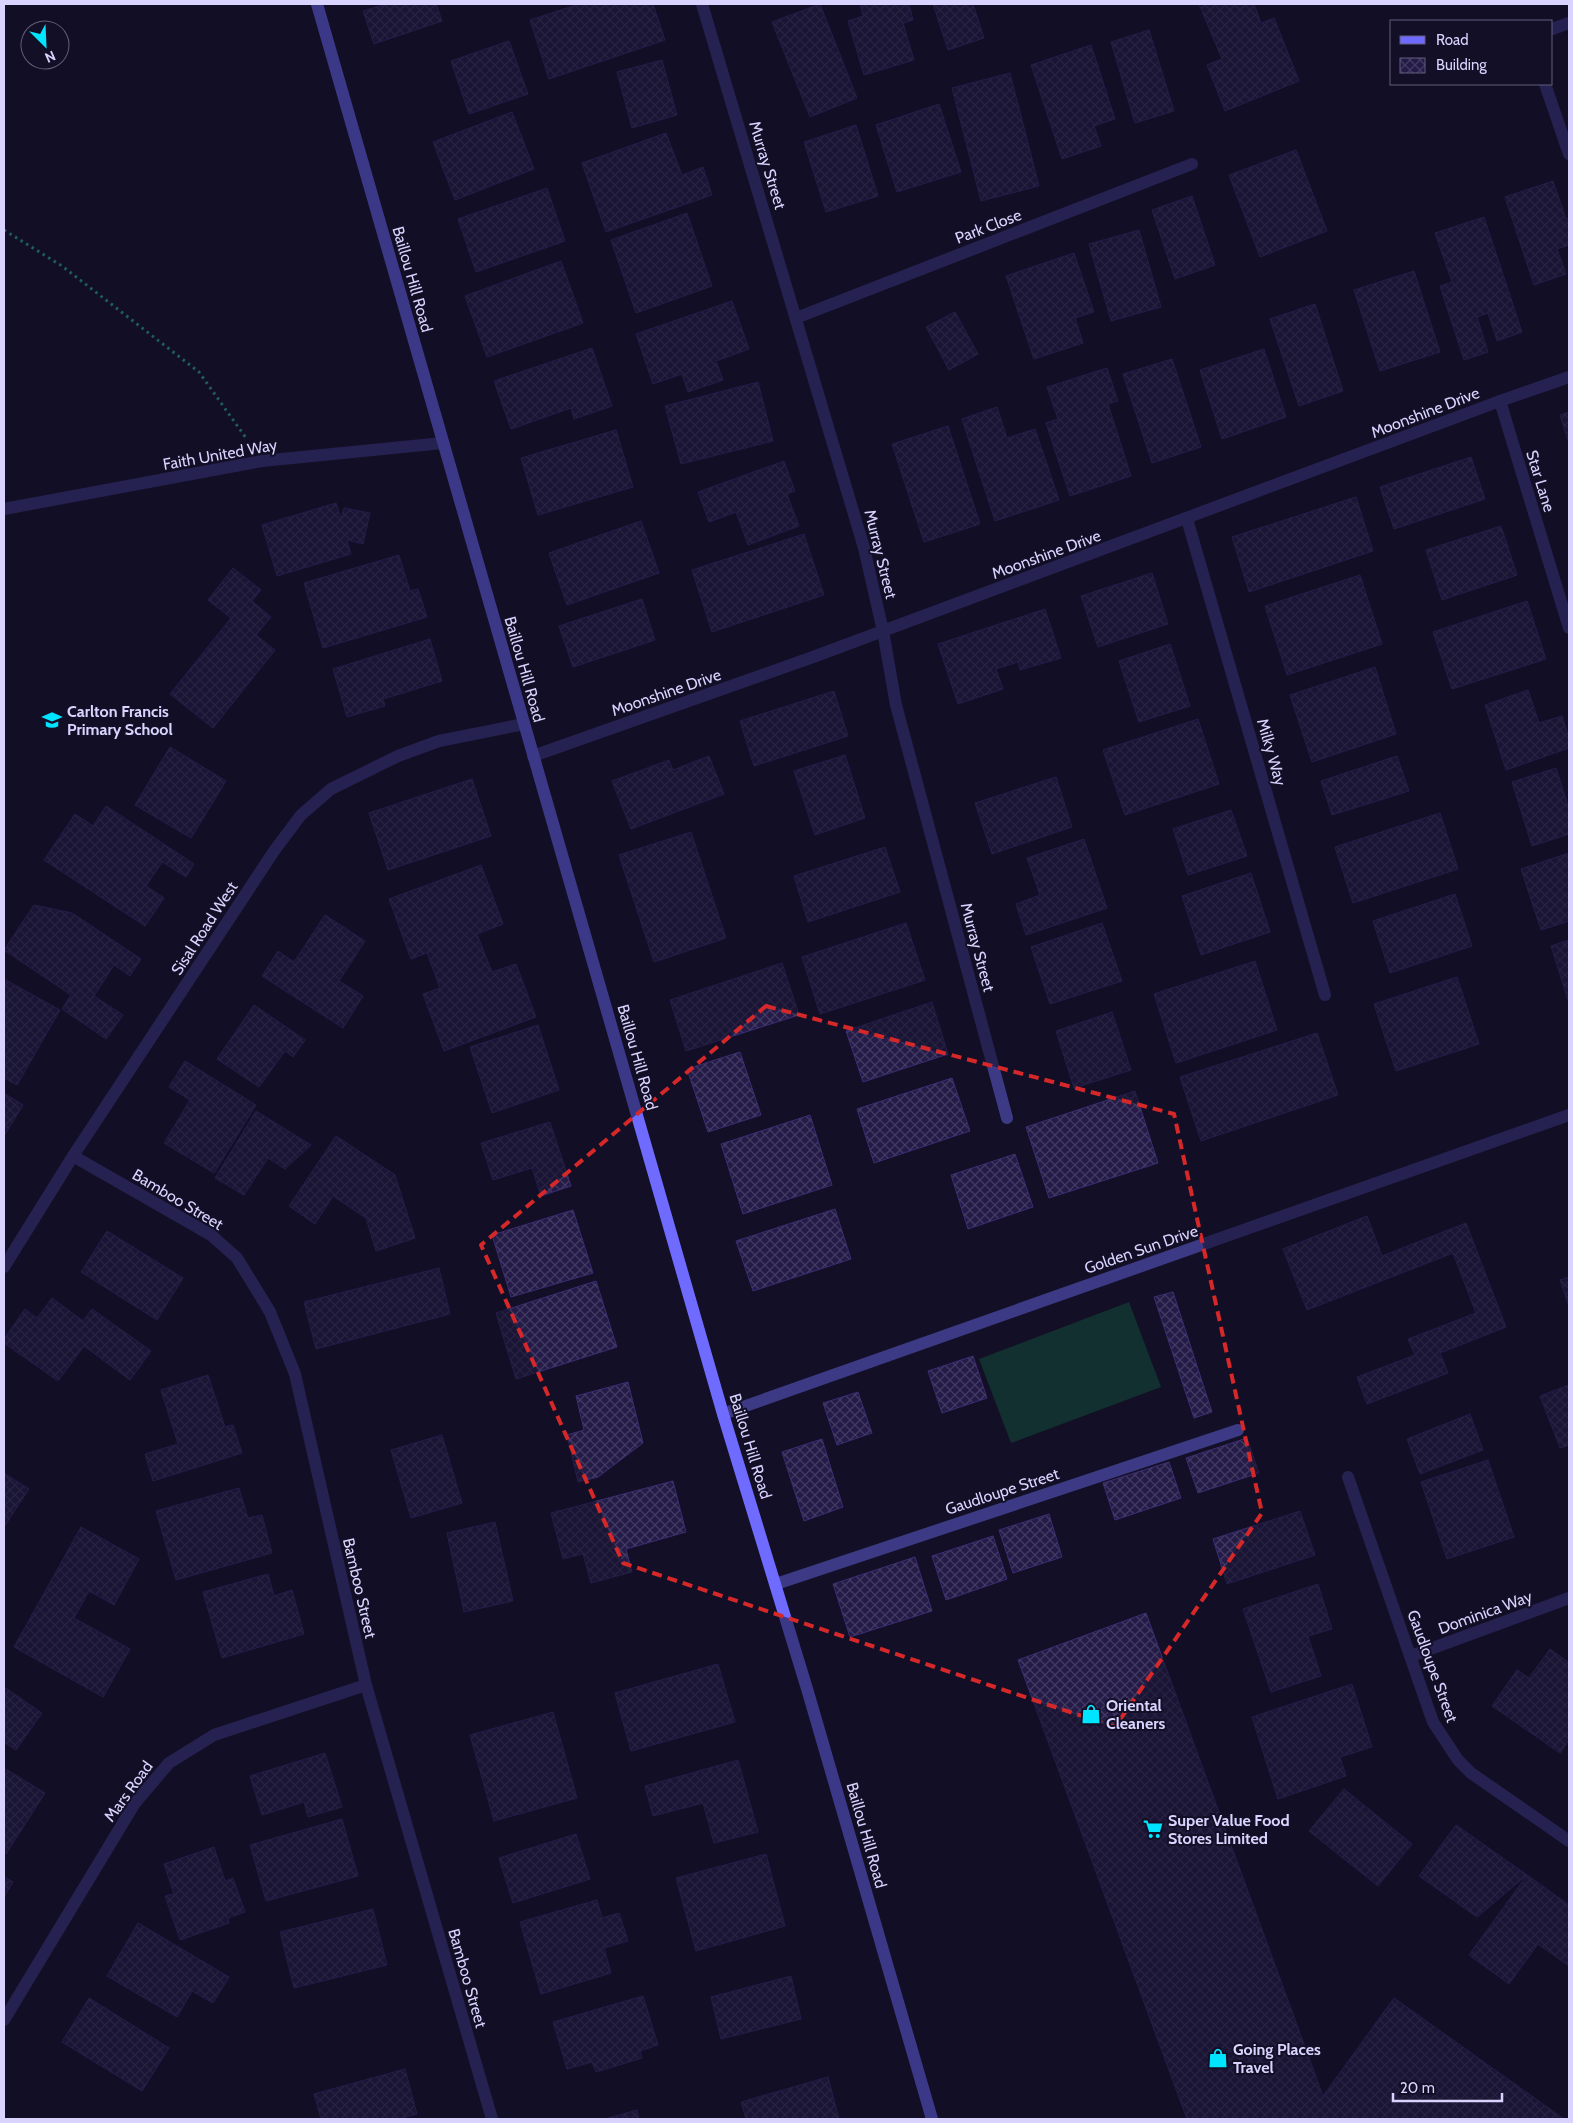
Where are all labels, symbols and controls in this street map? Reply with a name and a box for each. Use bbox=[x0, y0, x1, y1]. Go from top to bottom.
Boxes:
north arrow bbox=[20, 20, 70, 70]
legend bbox=[1390, 20, 1553, 85]
text: Road bbox=[1436, 31, 1469, 49]
text: N bbox=[42, 47, 58, 67]
text: Building bbox=[1436, 56, 1487, 74]
street label: Murray Street bbox=[745, 119, 790, 212]
street label: Park Close bbox=[952, 205, 1024, 248]
street label: Baillou Hill Road bbox=[388, 224, 437, 334]
street label: Moonshine Drive bbox=[1368, 383, 1482, 442]
street label: Faith United Way bbox=[161, 435, 279, 474]
street label: Star Lane bbox=[1522, 448, 1559, 514]
street label: Murray Street bbox=[860, 508, 901, 601]
street label: Moonshine Drive bbox=[989, 526, 1103, 583]
street label: Baillou Hill Road bbox=[500, 614, 549, 724]
street label: Moonshine Drive bbox=[609, 665, 723, 720]
place label: Carlton Francis Primary School bbox=[67, 702, 173, 739]
school or university icon: Carlton Francis Primary School bbox=[41, 709, 63, 731]
street label: Milky Way bbox=[1253, 716, 1290, 788]
street label: Sisal Road West bbox=[167, 878, 242, 978]
street label: Murray Street bbox=[957, 901, 999, 994]
street label: Baillou Hill Road bbox=[613, 1002, 662, 1112]
street label: Bamboo Street bbox=[129, 1165, 227, 1234]
street label: Golden Sun Drive bbox=[1082, 1221, 1200, 1278]
street label: Baillou Hill Road bbox=[725, 1391, 776, 1501]
street label: Gaudloupe Street bbox=[943, 1464, 1062, 1519]
street label: Bamboo Street bbox=[339, 1536, 380, 1641]
street label: Dominica Way bbox=[1436, 1587, 1535, 1638]
street label: Gaudloupe Street bbox=[1403, 1607, 1462, 1726]
place label: Oriental Cleaners bbox=[1106, 1696, 1165, 1733]
shop icon: Oriental Cleaners bbox=[1080, 1703, 1102, 1725]
street label: Mars Road bbox=[100, 1757, 157, 1825]
street label: Baillou Hill Road bbox=[842, 1780, 891, 1890]
place label: Super Value Food Stores Limited bbox=[1168, 1811, 1290, 1848]
supermarket icon: Super Value Food Stores Limited bbox=[1142, 1818, 1164, 1840]
street label: Bamboo Street bbox=[444, 1926, 491, 2031]
place label: Going Places Travel bbox=[1233, 2040, 1321, 2077]
shop icon: Going Places Travel bbox=[1207, 2047, 1229, 2069]
scale bar bbox=[1393, 2070, 1502, 2102]
text: 20 m bbox=[1400, 2079, 1435, 2097]

